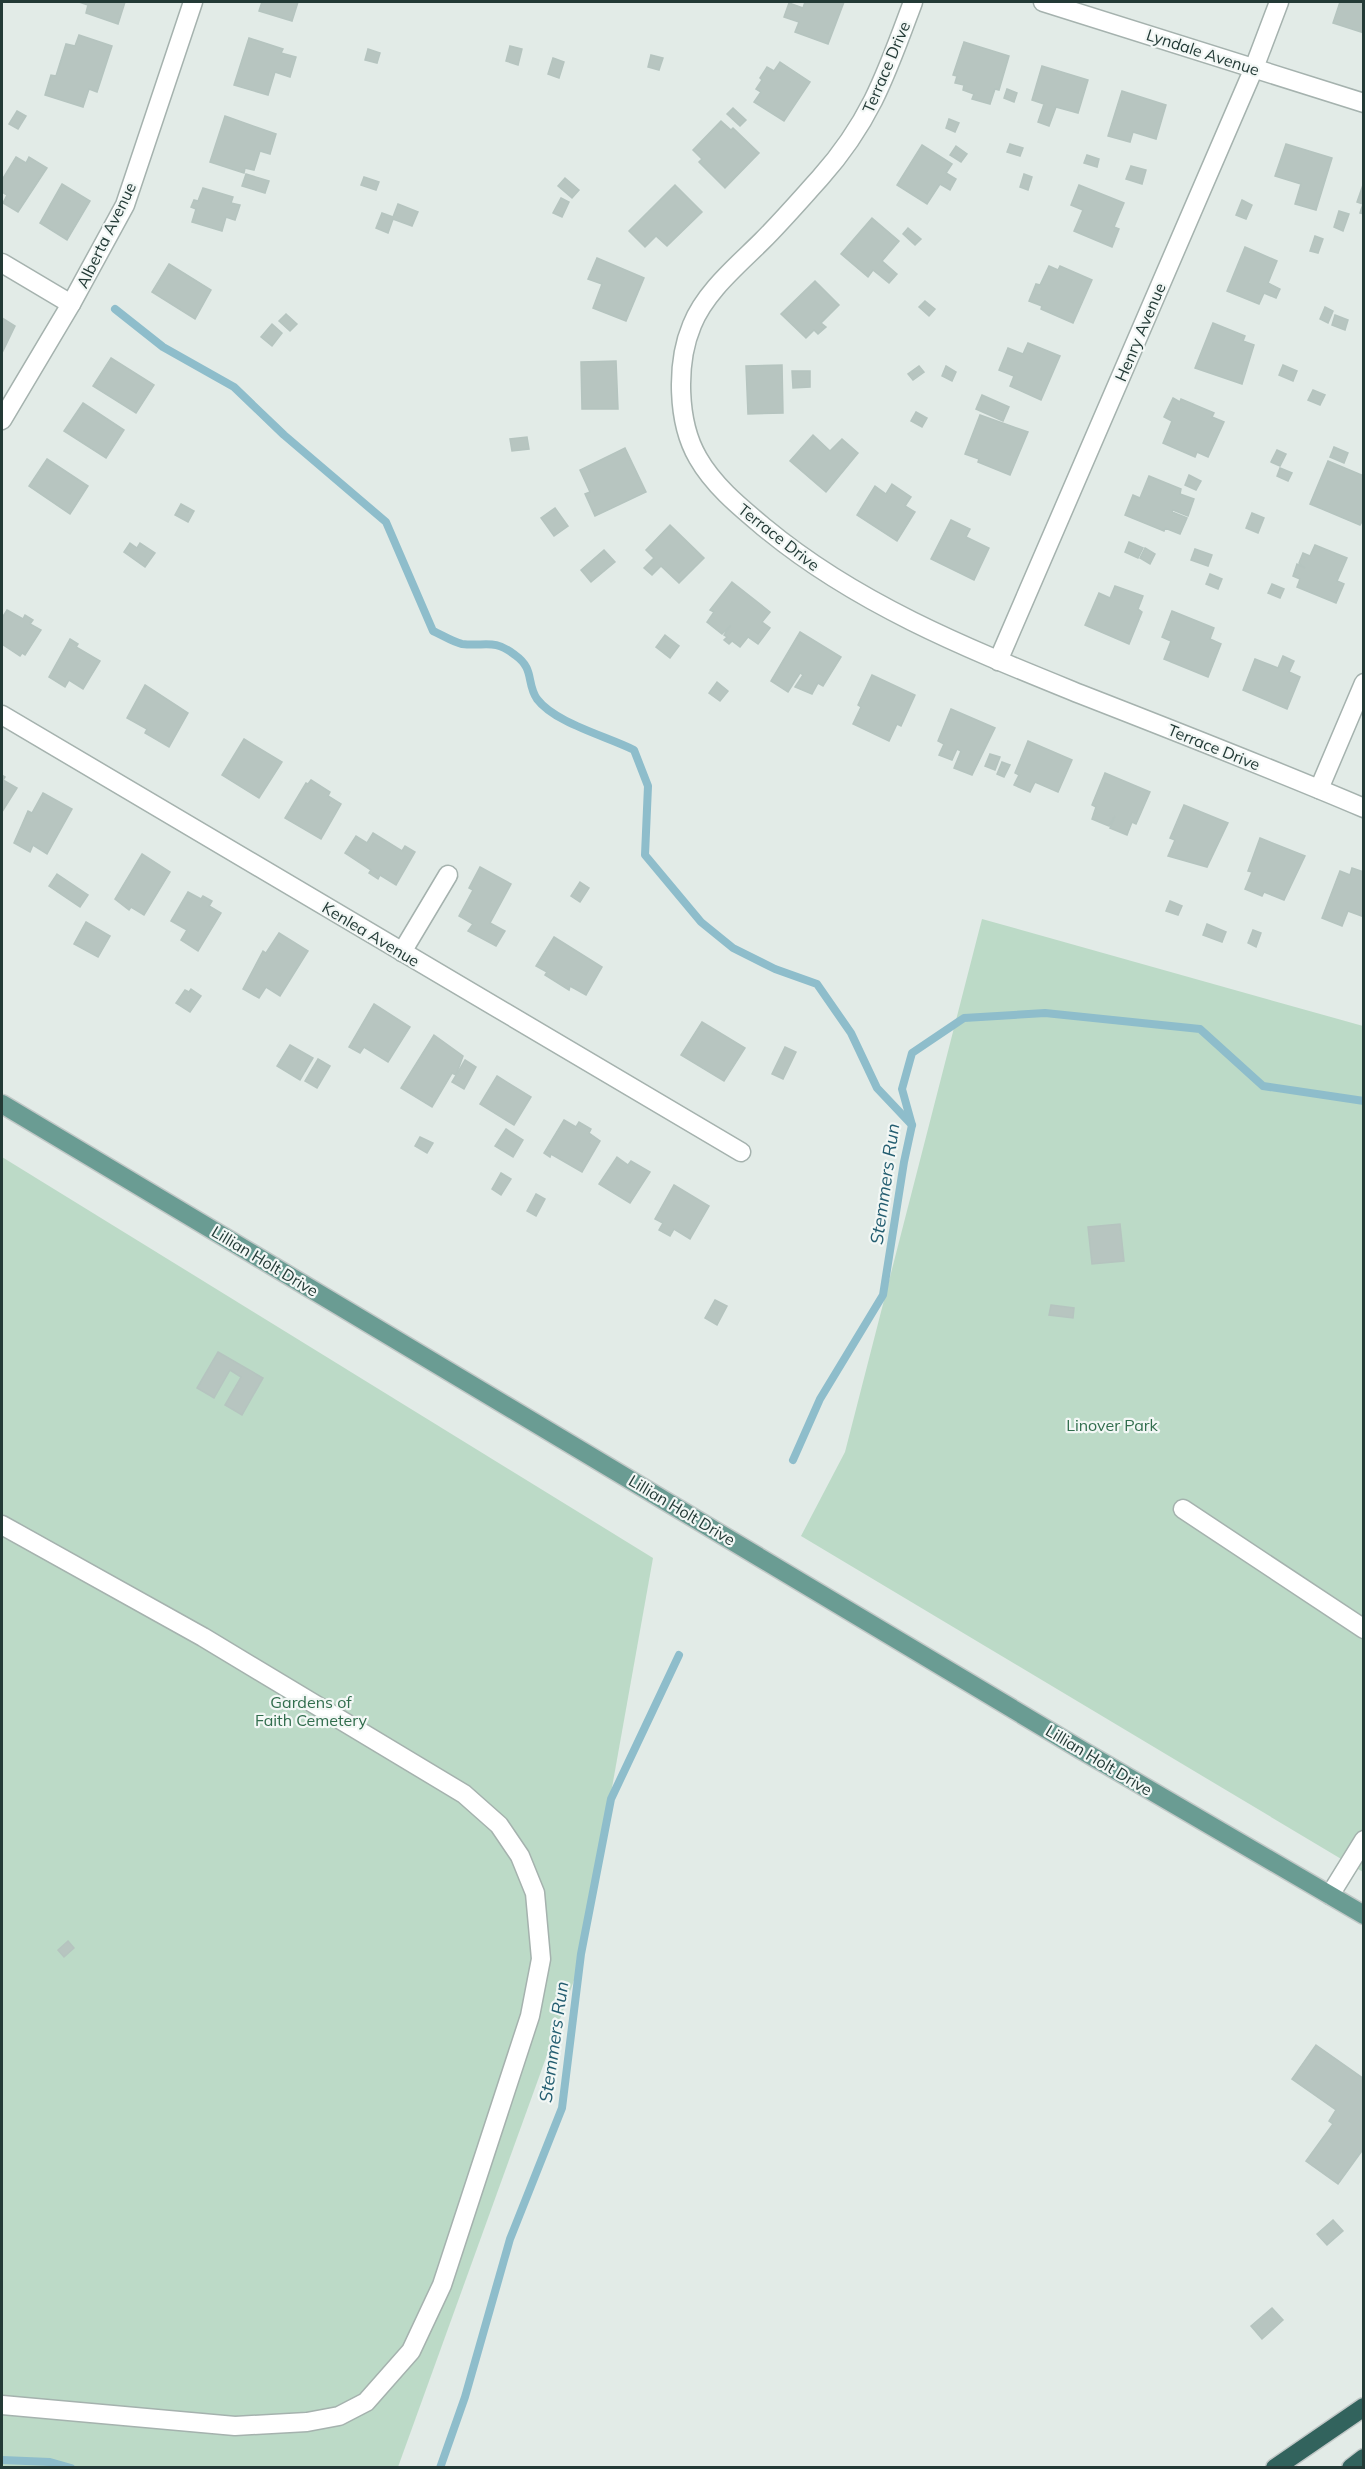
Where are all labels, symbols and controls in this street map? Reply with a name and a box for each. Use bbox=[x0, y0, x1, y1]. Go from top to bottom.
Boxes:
street label: Terrace Drive bbox=[858, 18, 914, 116]
street label: Lyndale Avenue bbox=[1144, 24, 1262, 80]
street label: Alberta Avenue bbox=[72, 179, 140, 291]
street label: Henry Avenue bbox=[1110, 280, 1170, 384]
street label: Terrace Drive bbox=[734, 499, 824, 575]
street label: Terrace Drive bbox=[1165, 719, 1263, 775]
street label: Kenlea Avenue bbox=[319, 897, 423, 971]
water label: Stemmers Run bbox=[865, 1122, 904, 1246]
street label: Lillian Holt Drive bbox=[208, 1221, 322, 1301]
park label: Linover Park bbox=[1066, 1415, 1159, 1435]
street label: Lillian Holt Drive bbox=[625, 1470, 739, 1550]
park label: Gardens of Faith Cemetery bbox=[255, 1692, 368, 1730]
street label: Lillian Holt Drive bbox=[1042, 1720, 1156, 1800]
water label: Stemmers Run bbox=[534, 1980, 573, 2104]

